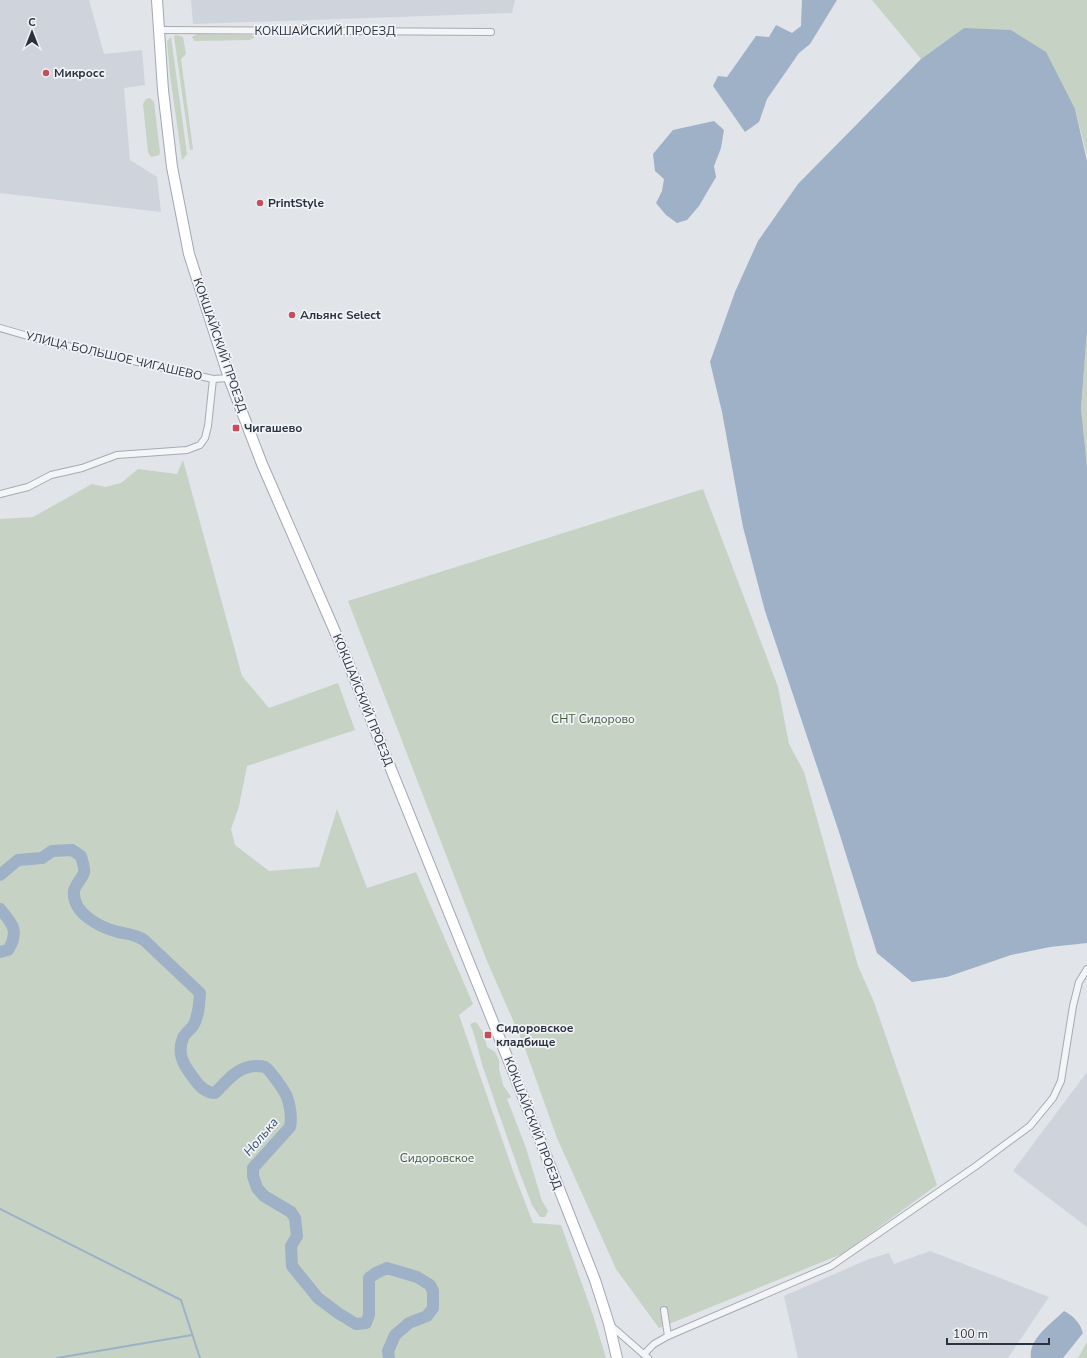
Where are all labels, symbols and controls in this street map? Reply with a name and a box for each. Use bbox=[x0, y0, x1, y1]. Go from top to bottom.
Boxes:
north arrow bbox=[12, 12, 52, 52]
text: С bbox=[28, 15, 36, 30]
street label: КОКШАЙСКИЙ ПРОЕЗД bbox=[254, 23, 396, 39]
place label: Микросс bbox=[54, 65, 105, 81]
marker: Микросс bbox=[41, 68, 51, 78]
place label: PrintStyle bbox=[268, 195, 324, 211]
marker: PrintStyle bbox=[255, 198, 265, 208]
street label: КОКШАЙСКИЙ ПРОЕЗД bbox=[189, 276, 251, 415]
place label: Альянс Select bbox=[300, 307, 381, 323]
marker: Альянс Select bbox=[287, 310, 297, 320]
street label: УЛИЦА БОЛЬШОЕ ЧИГАШЕВО bbox=[23, 328, 204, 384]
place label: Чигашево bbox=[244, 420, 302, 436]
marker: Чигашево bbox=[231, 423, 241, 433]
street label: КОКШАЙСКИЙ ПРОЕЗД bbox=[329, 632, 397, 769]
park label: СНТ Сидорово bbox=[551, 711, 635, 727]
place label: Сидоровское кладбище bbox=[496, 1020, 574, 1050]
marker: Сидоровское кладбище bbox=[483, 1030, 493, 1040]
street label: КОКШАЙСКИЙ ПРОЕЗД bbox=[500, 1054, 566, 1192]
water label: Нолька bbox=[240, 1114, 282, 1160]
park label: Сидоровское bbox=[400, 1150, 474, 1166]
scale bar bbox=[947, 1320, 1049, 1346]
text: 100 m bbox=[953, 1326, 988, 1342]

